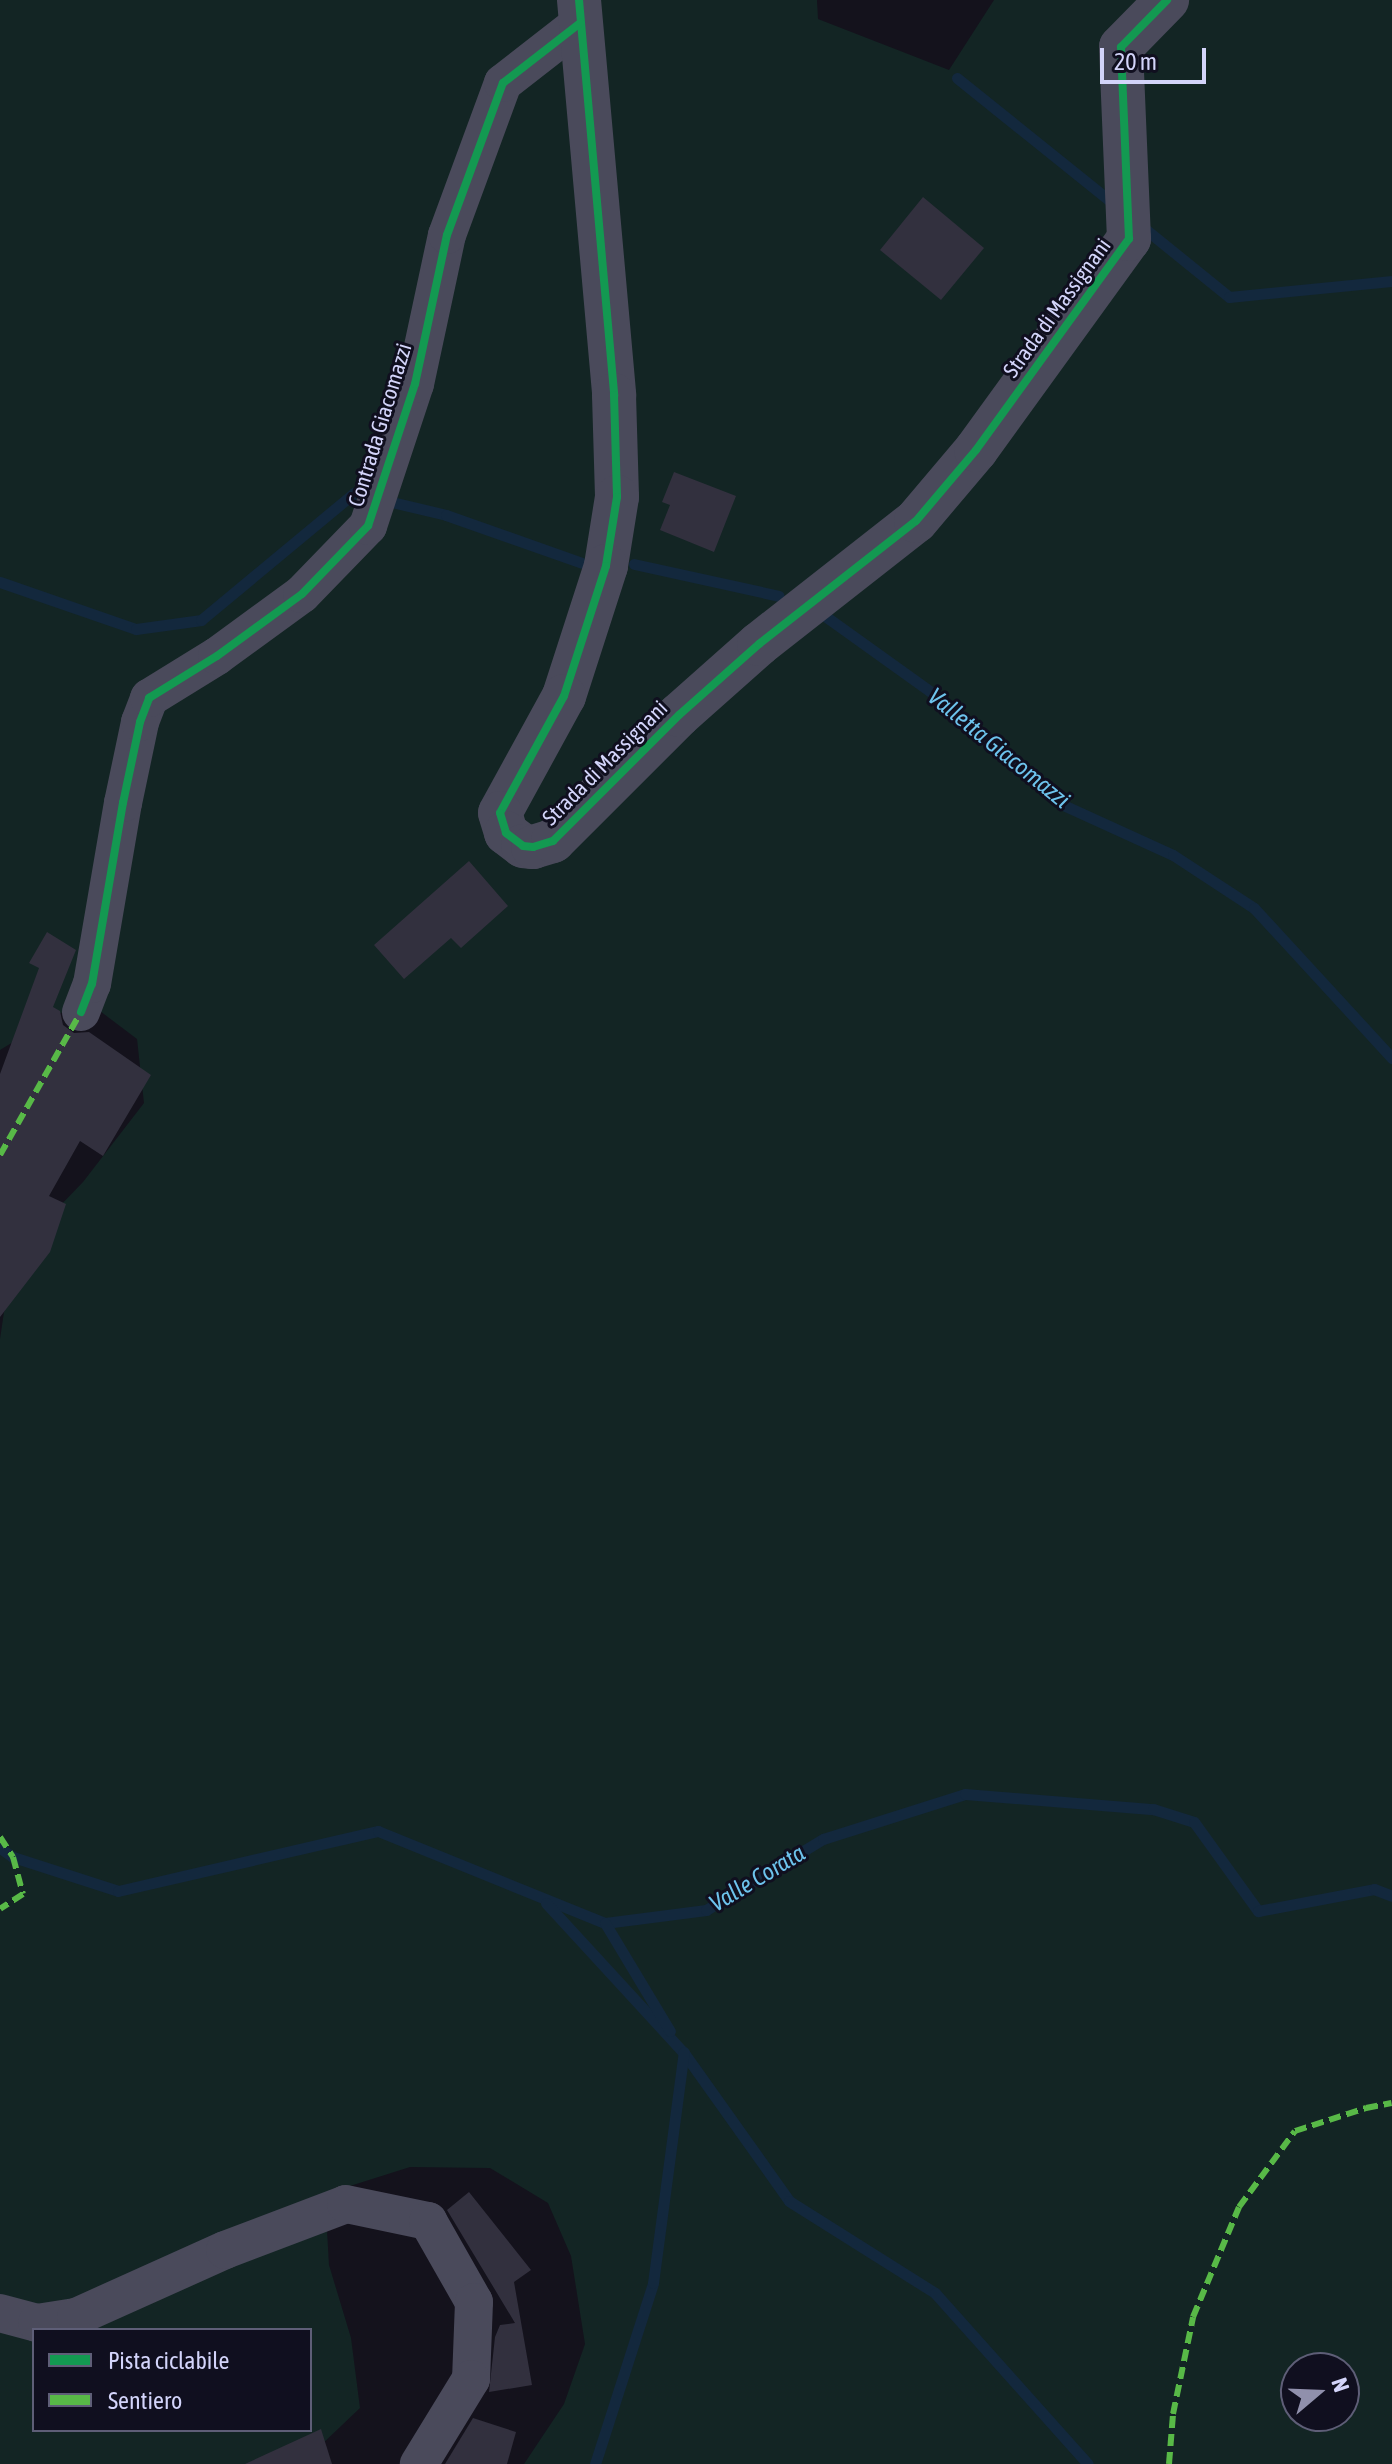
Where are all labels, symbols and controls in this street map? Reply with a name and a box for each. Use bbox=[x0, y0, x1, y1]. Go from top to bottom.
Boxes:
scale bar bbox=[1104, 32, 1210, 82]
text: 20 m bbox=[1114, 48, 1157, 75]
street label: Strada di Massignani bbox=[998, 233, 1116, 383]
street label: Contrada Giacomazzi bbox=[343, 340, 417, 510]
water label: Valletta Giacomazzi bbox=[922, 682, 1076, 814]
street label: Strada di Massignani bbox=[537, 695, 673, 831]
water label: Valle Corata bbox=[704, 1838, 810, 1918]
legend bbox=[32, 2328, 312, 2432]
text: Pista ciclabile bbox=[108, 2347, 229, 2374]
north arrow bbox=[1280, 2352, 1360, 2432]
text: N bbox=[1326, 2374, 1355, 2395]
text: Sentiero bbox=[108, 2387, 182, 2414]

